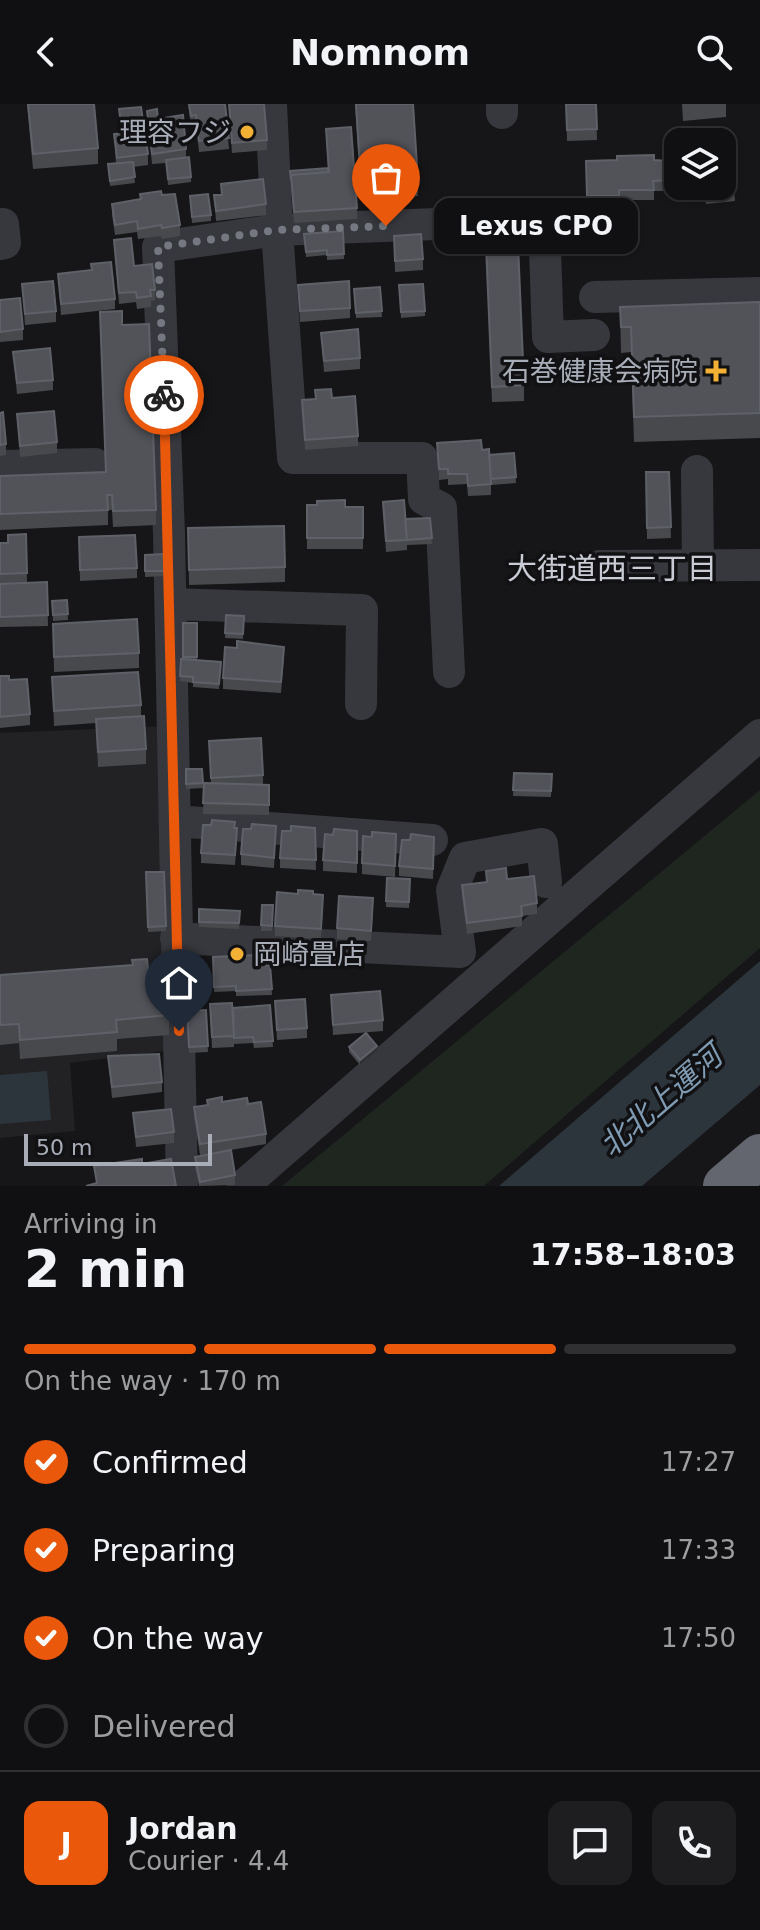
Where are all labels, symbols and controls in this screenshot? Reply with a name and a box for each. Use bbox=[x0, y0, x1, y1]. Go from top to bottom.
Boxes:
icon: back bbox=[24, 30, 68, 74]
icon: search bbox=[692, 30, 736, 74]
text: Nomnom bbox=[290, 32, 470, 73]
place label: 理容フジ bbox=[119, 116, 231, 149]
marker: 理容フジ bbox=[238, 123, 256, 141]
map controls bbox=[664, 128, 736, 200]
button: layers bbox=[664, 128, 736, 200]
pin bbox=[352, 144, 420, 226]
icon: bag bbox=[364, 156, 408, 200]
callout: Lexus CPO bbox=[434, 198, 638, 254]
text: Lexus CPO bbox=[459, 211, 613, 241]
courier bbox=[124, 355, 204, 435]
place label: 石巻健康会病院 bbox=[502, 355, 698, 388]
marker: 石巻健康会病院 bbox=[705, 360, 727, 382]
icon: bike bbox=[142, 373, 186, 417]
district label: 大街道西三丁目 bbox=[507, 551, 717, 586]
place label: 岡崎畳店 bbox=[253, 938, 365, 971]
marker: 岡崎畳店 bbox=[228, 945, 246, 963]
pin bbox=[145, 949, 213, 1031]
icon: home bbox=[157, 961, 201, 1005]
water label: 北北上運河 bbox=[593, 1035, 733, 1163]
scale bar bbox=[24, 1130, 212, 1166]
text: 50 m bbox=[36, 1135, 92, 1160]
text: Arriving in bbox=[24, 1209, 158, 1239]
text: 17:58–18:03 bbox=[530, 1237, 736, 1272]
text: 2 min bbox=[24, 1239, 187, 1299]
text: On the way · 170 m bbox=[24, 1366, 281, 1396]
icon: check bbox=[24, 1440, 68, 1484]
text: Confirmed bbox=[92, 1445, 248, 1480]
text: 17:27 bbox=[661, 1447, 736, 1477]
icon: check bbox=[24, 1528, 68, 1572]
text: Preparing bbox=[92, 1533, 236, 1568]
text: 17:33 bbox=[661, 1535, 736, 1565]
icon: check bbox=[24, 1616, 68, 1660]
text: On the way bbox=[92, 1621, 264, 1656]
text: 17:50 bbox=[661, 1623, 736, 1653]
text: Delivered bbox=[92, 1709, 236, 1744]
button: chat bbox=[548, 1801, 632, 1885]
button: phone bbox=[652, 1801, 736, 1885]
text: Jordan bbox=[128, 1811, 238, 1846]
text: J bbox=[60, 1826, 72, 1861]
text: Courier · 4.4 bbox=[128, 1846, 289, 1876]

